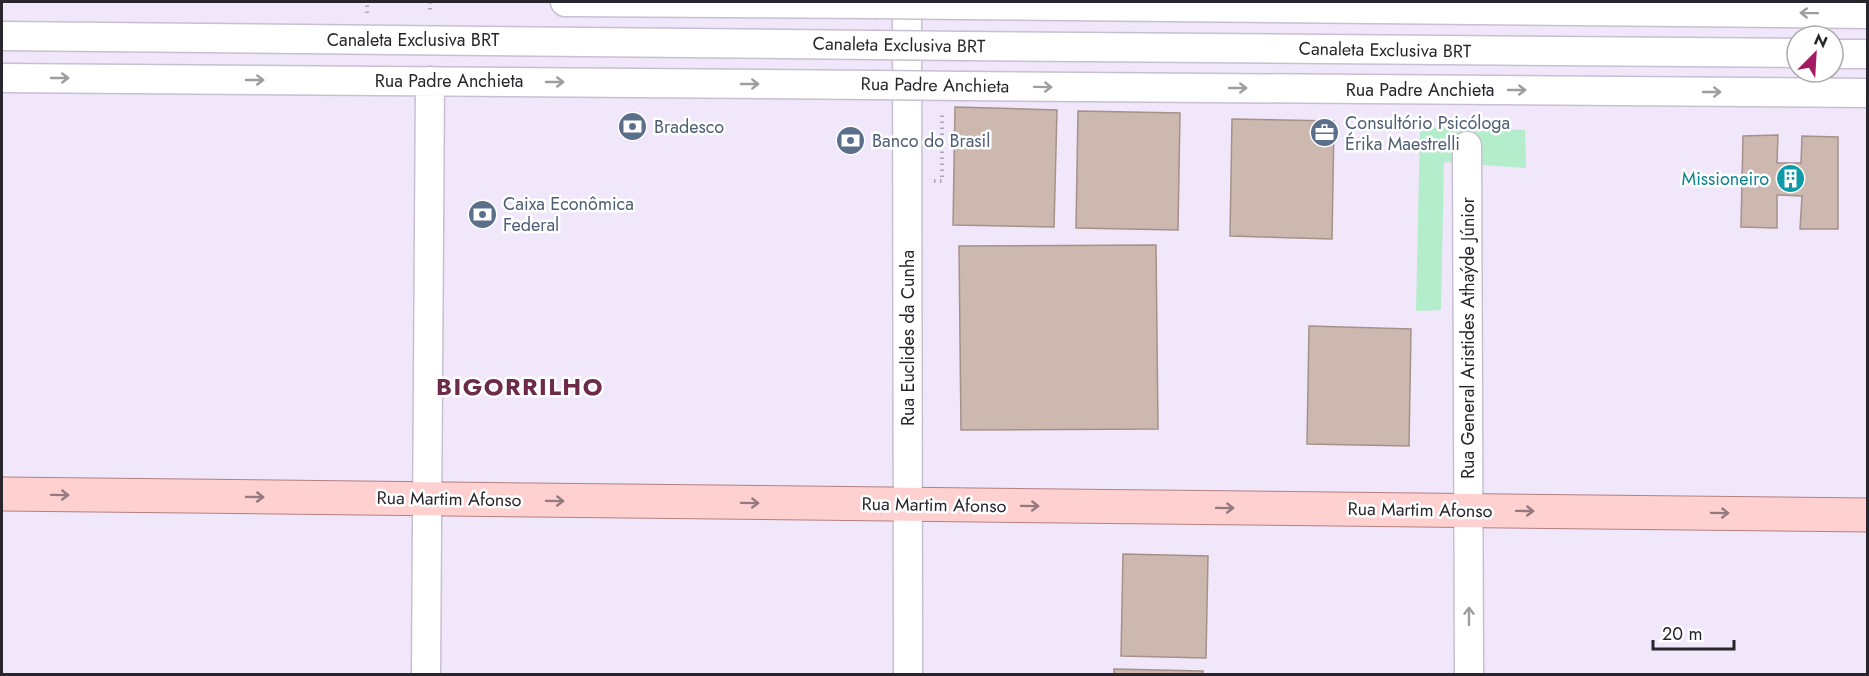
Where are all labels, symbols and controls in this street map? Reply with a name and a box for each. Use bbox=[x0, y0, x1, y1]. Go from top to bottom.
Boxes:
one-way arrow bbox=[1800, 8, 1820, 19]
north arrow bbox=[1785, 24, 1845, 84]
street label: Canaleta Exclusiva BRT bbox=[327, 27, 500, 53]
text: N bbox=[1810, 28, 1831, 54]
street label: Canaleta Exclusiva BRT bbox=[812, 30, 986, 60]
street label: Canaleta Exclusiva BRT bbox=[1298, 35, 1472, 65]
street label: Rua Padre Anchieta bbox=[375, 68, 523, 94]
street label: Rua Padre Anchieta bbox=[860, 71, 1010, 99]
one-way arrow bbox=[49, 72, 69, 84]
one-way arrow bbox=[244, 74, 264, 86]
one-way arrow bbox=[544, 76, 564, 88]
street label: Rua Padre Anchieta bbox=[1346, 77, 1494, 103]
one-way arrow bbox=[739, 78, 759, 90]
one-way arrow bbox=[1033, 81, 1053, 92]
one-way arrow bbox=[1228, 82, 1248, 94]
one-way arrow bbox=[1507, 85, 1527, 96]
one-way arrow bbox=[1702, 86, 1722, 98]
place label: Consultório Psicóloga Érika Maestrelli bbox=[1345, 110, 1510, 157]
bank icon: Bradesco bbox=[617, 111, 649, 143]
place label: Bradesco bbox=[654, 114, 724, 140]
office icon: Consultório Psicóloga Érika Maestrelli bbox=[1308, 117, 1340, 149]
bank icon: Banco do Brasil bbox=[835, 125, 867, 157]
place label: Banco do Brasil bbox=[872, 128, 990, 154]
building icon: Missioneiro bbox=[1774, 163, 1806, 195]
place label: Missioneiro bbox=[1682, 166, 1769, 192]
place label: Caixa Econômica Federal bbox=[503, 191, 634, 238]
street label: Rua General Aristides Athaýde Júnior bbox=[1455, 196, 1481, 479]
bank icon: Caixa Econômica Federal bbox=[466, 198, 498, 230]
street label: Rua Euclides da Cunha bbox=[895, 250, 921, 426]
district label: BIGORRILHO bbox=[436, 369, 604, 404]
street label: Rua Martim Afonso bbox=[376, 485, 522, 513]
one-way arrow bbox=[49, 489, 69, 501]
one-way arrow bbox=[244, 491, 264, 503]
street label: Rua Martim Afonso bbox=[861, 491, 1007, 519]
one-way arrow bbox=[544, 495, 564, 506]
street label: Rua Martim Afonso bbox=[1347, 496, 1493, 524]
one-way arrow bbox=[739, 497, 759, 509]
one-way arrow bbox=[1019, 500, 1039, 512]
one-way arrow bbox=[1214, 502, 1234, 514]
one-way arrow bbox=[1514, 505, 1534, 517]
one-way arrow bbox=[1709, 507, 1729, 519]
one-way arrow bbox=[1463, 607, 1475, 627]
scale bar bbox=[1653, 613, 1734, 651]
text: 20 m bbox=[1662, 621, 1702, 647]

